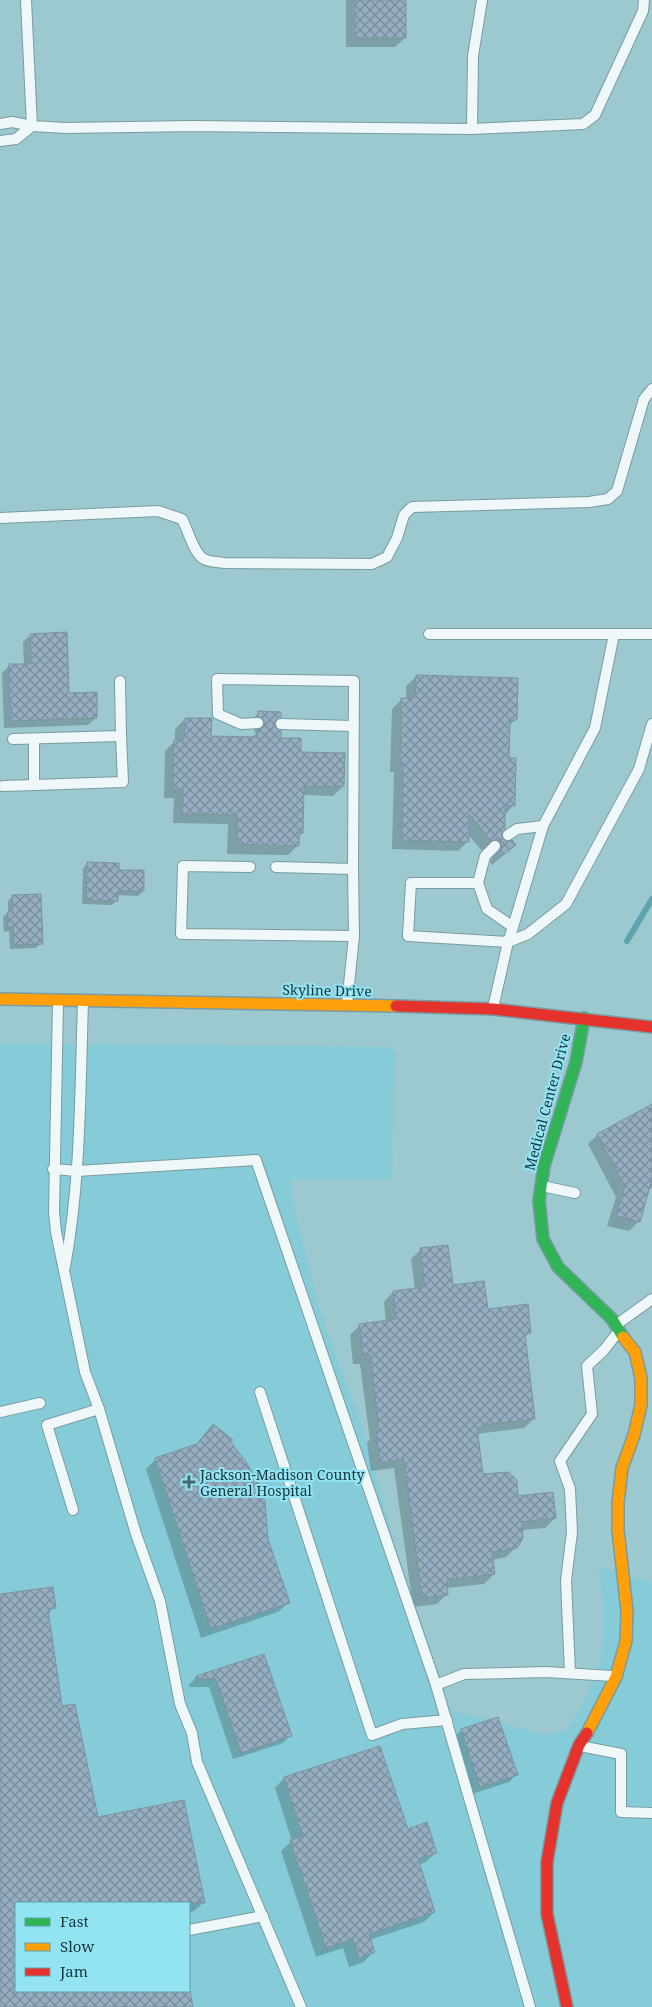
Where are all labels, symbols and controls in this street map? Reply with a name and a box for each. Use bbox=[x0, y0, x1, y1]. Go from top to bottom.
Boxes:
street label: Skyline Drive bbox=[282, 980, 372, 1000]
street label: Medical Center Drive bbox=[520, 1031, 574, 1173]
place label: Jackson-Madison County General Hospital bbox=[199, 1465, 364, 1500]
marker: Jackson-Madison County General Hospital bbox=[182, 1475, 196, 1489]
legend bbox=[15, 1902, 190, 1992]
text: Fast bbox=[60, 1911, 89, 1931]
text: Slow bbox=[60, 1936, 94, 1956]
text: Jam bbox=[59, 1961, 88, 1981]

